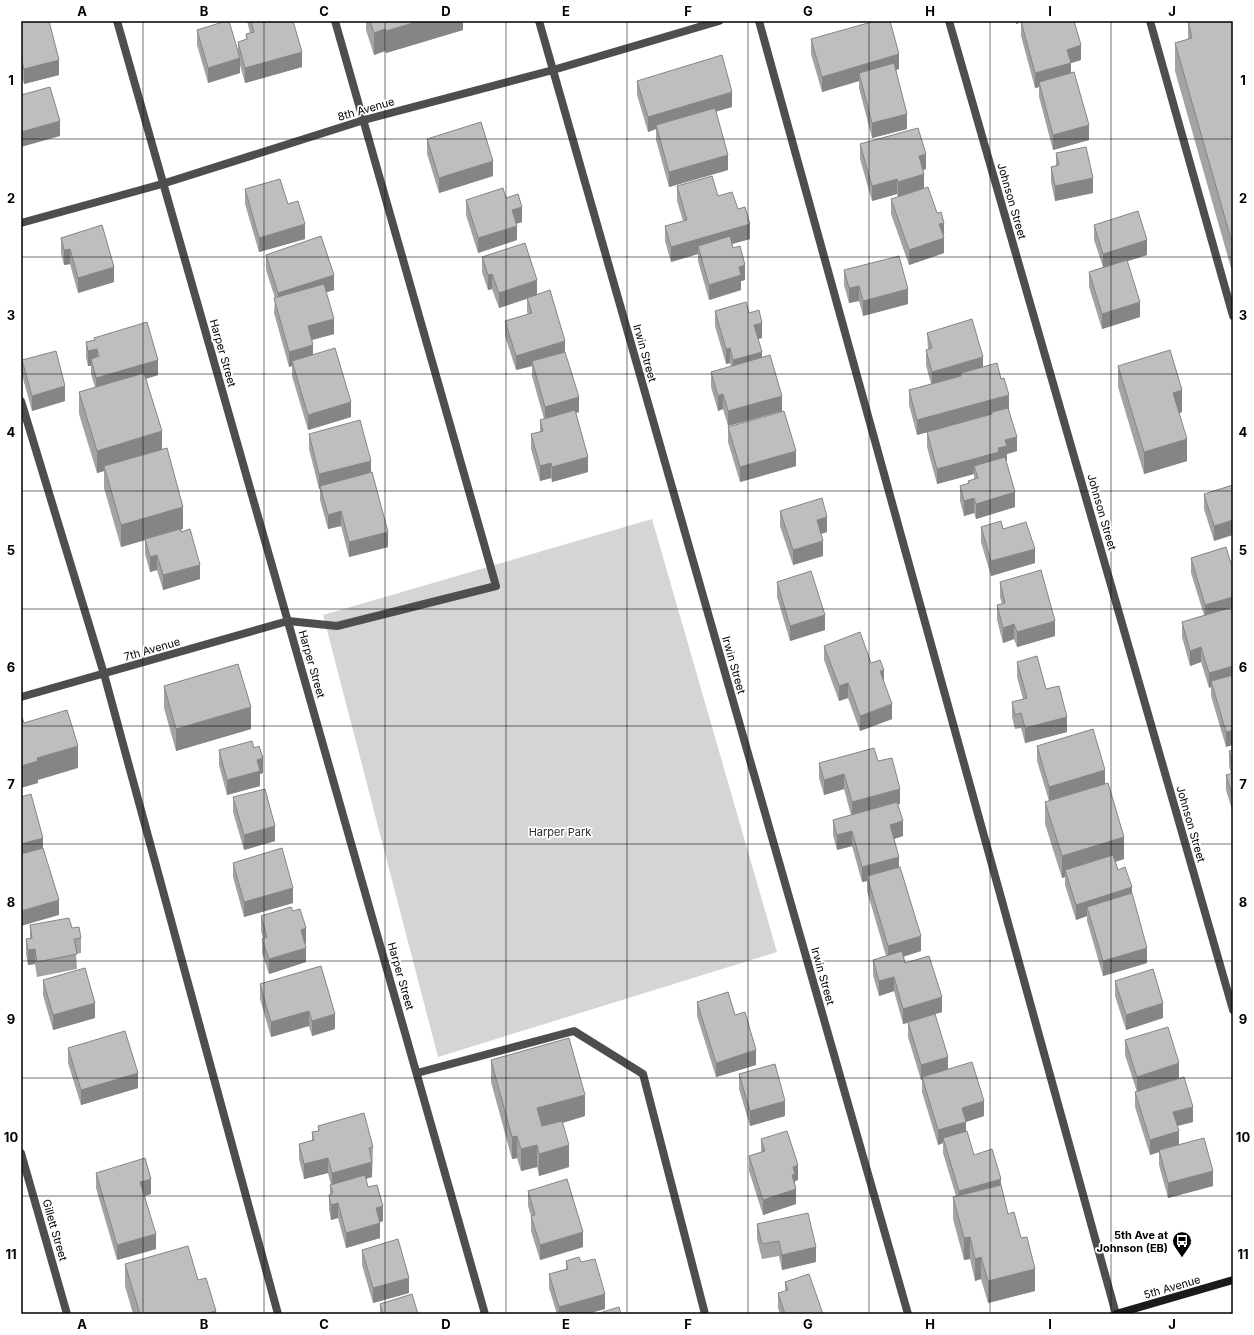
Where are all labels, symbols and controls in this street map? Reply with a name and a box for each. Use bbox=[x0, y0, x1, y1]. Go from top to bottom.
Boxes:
text: A bbox=[77, 3, 87, 19]
text: B bbox=[200, 3, 209, 19]
text: C bbox=[319, 3, 329, 19]
text: D bbox=[441, 3, 451, 19]
text: E bbox=[562, 3, 570, 19]
text: F bbox=[684, 3, 692, 19]
text: G bbox=[803, 3, 813, 19]
text: H bbox=[925, 3, 935, 19]
text: I bbox=[1048, 3, 1052, 19]
text: J bbox=[1168, 3, 1176, 19]
text: 1 bbox=[8, 72, 14, 88]
text: 1 bbox=[1240, 72, 1246, 88]
street label: 8th Avenue bbox=[336, 94, 396, 124]
street label: Johnson Street bbox=[994, 161, 1030, 241]
text: 2 bbox=[7, 190, 15, 206]
text: 2 bbox=[1239, 190, 1247, 206]
text: 3 bbox=[7, 307, 15, 323]
text: 3 bbox=[1239, 307, 1247, 323]
street label: Harper Street bbox=[207, 317, 239, 389]
street label: Irwin Street bbox=[630, 322, 660, 384]
text: 4 bbox=[7, 424, 16, 440]
text: 4 bbox=[1239, 424, 1248, 440]
street label: Johnson Street bbox=[1084, 472, 1120, 552]
text: 5 bbox=[7, 542, 15, 558]
text: 5 bbox=[1239, 542, 1247, 558]
street label: Harper Street bbox=[296, 628, 328, 700]
street label: 7th Avenue bbox=[122, 634, 182, 664]
street label: Irwin Street bbox=[719, 634, 749, 696]
text: 6 bbox=[7, 659, 15, 675]
text: 6 bbox=[1239, 659, 1247, 675]
text: 7 bbox=[7, 776, 15, 792]
text: 7 bbox=[1239, 776, 1247, 792]
street label: Johnson Street bbox=[1173, 784, 1209, 864]
park label: Harper Park bbox=[529, 825, 591, 839]
text: 8 bbox=[7, 894, 15, 910]
text: 8 bbox=[1239, 894, 1247, 910]
street label: Harper Street bbox=[385, 940, 417, 1012]
street label: Irwin Street bbox=[808, 945, 838, 1007]
text: 9 bbox=[7, 1011, 15, 1027]
text: 9 bbox=[1239, 1011, 1247, 1027]
text: 10 bbox=[4, 1129, 18, 1145]
text: 10 bbox=[1236, 1129, 1250, 1145]
street label: Gillett Street bbox=[39, 1197, 71, 1263]
place label: 5th Ave at Johnson (EB) bbox=[1097, 1228, 1168, 1255]
bus stop icon: 5th Ave at Johnson (EB) bbox=[1171, 1230, 1193, 1258]
text: 11 bbox=[5, 1246, 17, 1262]
text: 11 bbox=[1237, 1246, 1249, 1262]
street label: 5th Avenue bbox=[1142, 1272, 1202, 1302]
text: A bbox=[77, 1316, 87, 1332]
text: B bbox=[200, 1316, 209, 1332]
text: C bbox=[319, 1316, 329, 1332]
text: D bbox=[441, 1316, 451, 1332]
text: E bbox=[562, 1316, 570, 1332]
text: F bbox=[684, 1316, 692, 1332]
text: G bbox=[803, 1316, 813, 1332]
text: H bbox=[925, 1316, 935, 1332]
text: I bbox=[1048, 1316, 1052, 1332]
text: J bbox=[1168, 1316, 1176, 1332]

